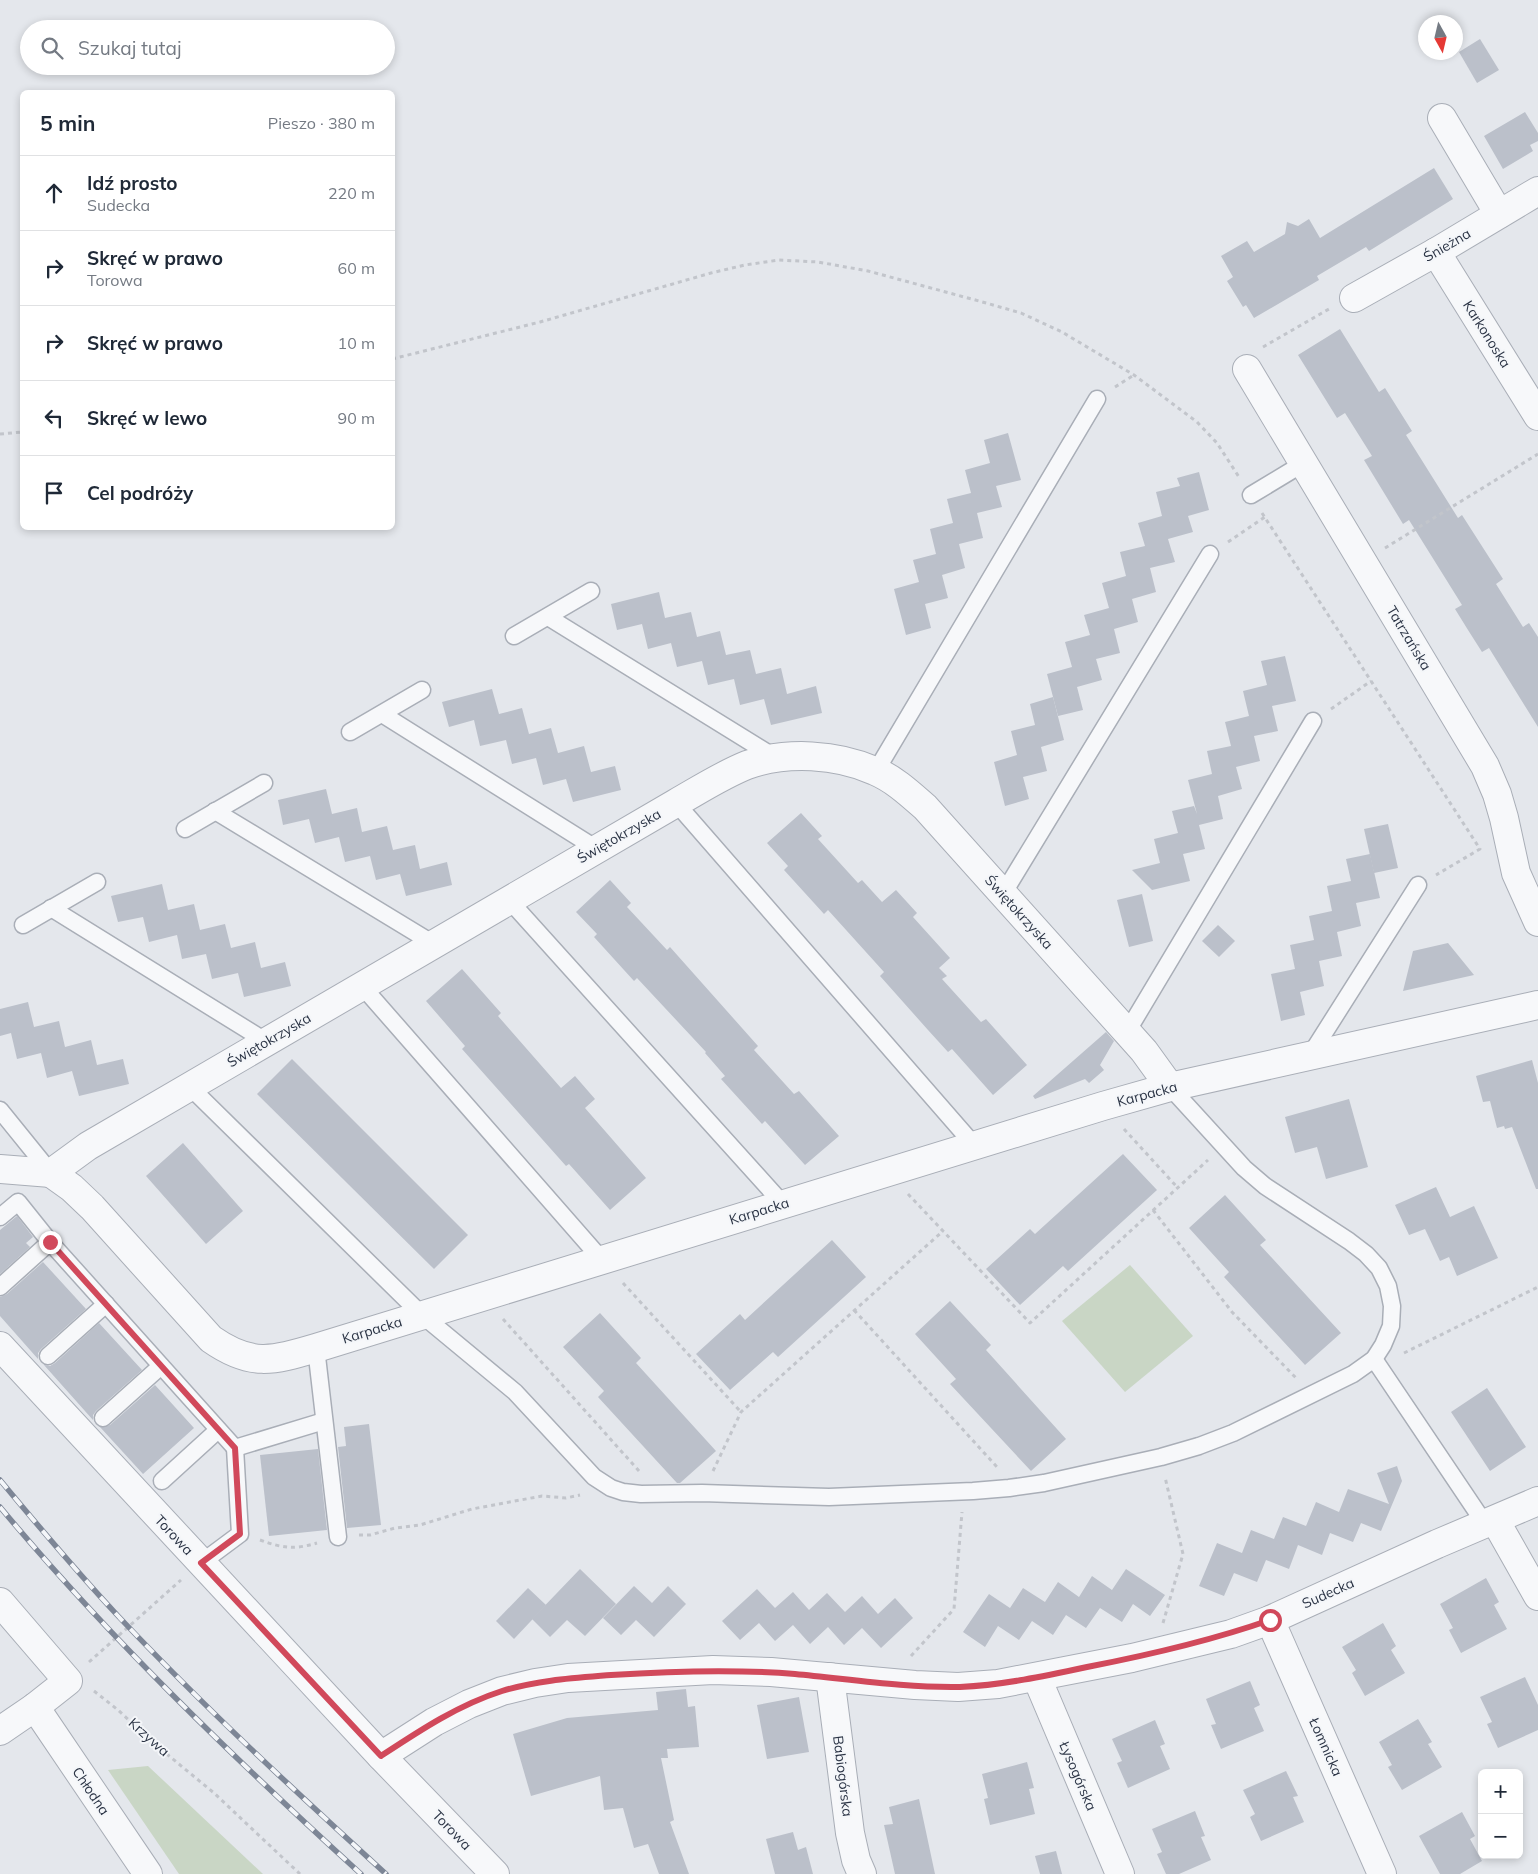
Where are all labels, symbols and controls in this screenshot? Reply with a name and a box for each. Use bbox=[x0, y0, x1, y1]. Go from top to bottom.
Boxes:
north arrow bbox=[1418, 15, 1463, 60]
search box bbox=[20, 20, 395, 75]
icon: search bbox=[38, 34, 66, 62]
text: Szukaj tutaj bbox=[78, 36, 181, 60]
text: 5 min bbox=[40, 110, 95, 136]
text: Pieszo · 380 m bbox=[268, 113, 375, 133]
text: Idź prosto bbox=[87, 171, 178, 195]
icon: ahead bbox=[40, 179, 68, 207]
text: 220 m bbox=[328, 183, 375, 203]
text: Sudecka bbox=[87, 195, 150, 215]
street label: Śnieżna bbox=[1420, 224, 1474, 266]
text: Skręć w prawo bbox=[87, 246, 223, 270]
icon: right bbox=[40, 254, 68, 282]
text: 60 m bbox=[338, 258, 375, 278]
text: Torowa bbox=[87, 270, 143, 290]
street label: Karkonoska bbox=[1459, 297, 1515, 371]
icon: right bbox=[40, 329, 68, 357]
text: Skręć w prawo bbox=[87, 331, 223, 355]
text: 10 m bbox=[338, 333, 375, 353]
icon: left bbox=[40, 404, 68, 432]
text: Skręć w lewo bbox=[87, 406, 207, 430]
text: 90 m bbox=[338, 408, 375, 428]
icon: arrive bbox=[40, 479, 68, 507]
text: Cel podróży bbox=[87, 481, 193, 505]
street label: Tatrzańska bbox=[1383, 602, 1435, 674]
street label: Świętokrzyska bbox=[574, 805, 664, 867]
street label: Świętokrzyska bbox=[981, 871, 1057, 953]
street label: Świętokrzyska bbox=[224, 1009, 314, 1071]
street label: Karpacka bbox=[1115, 1077, 1179, 1111]
street label: Karpacka bbox=[727, 1193, 791, 1229]
route end bbox=[39, 1231, 62, 1254]
street label: Karpacka bbox=[340, 1312, 404, 1348]
street label: Torowa bbox=[151, 1511, 197, 1559]
street label: Sudecka bbox=[1299, 1574, 1357, 1612]
route start bbox=[1259, 1609, 1282, 1632]
street label: Krzywa bbox=[125, 1714, 173, 1760]
street label: Łomnicka bbox=[1305, 1714, 1347, 1779]
street label: Babiogórska bbox=[829, 1734, 857, 1818]
street label: Łysogórska bbox=[1055, 1738, 1101, 1813]
street label: Chłodna bbox=[68, 1764, 114, 1818]
map controls bbox=[1478, 1769, 1523, 1859]
button: + bbox=[1478, 1769, 1523, 1814]
street label: Torowa bbox=[429, 1806, 475, 1854]
button: − bbox=[1478, 1814, 1523, 1859]

